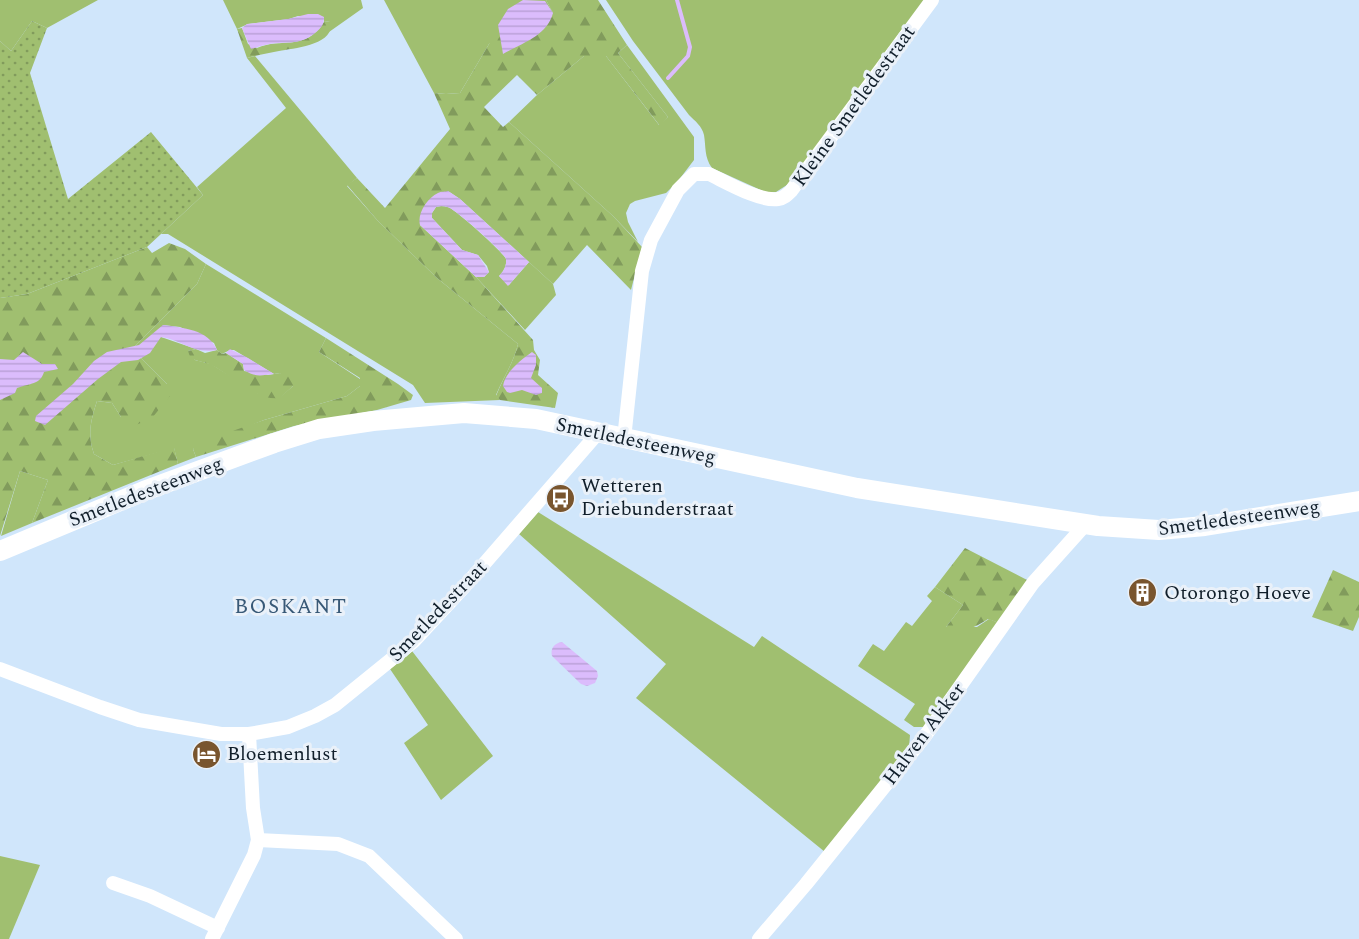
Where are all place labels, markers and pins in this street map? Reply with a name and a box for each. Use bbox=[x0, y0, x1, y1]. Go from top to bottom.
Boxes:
place label: Wetteren Driebunderstraat bbox=[581, 471, 734, 524]
bus stop icon: Wetteren Driebunderstraat bbox=[544, 482, 576, 514]
building icon: Otorongo Hoeve bbox=[1127, 577, 1159, 609]
place label: Otorongo Hoeve bbox=[1164, 578, 1311, 608]
hotel icon: Bloemenlust bbox=[190, 738, 222, 770]
place label: Bloemenlust bbox=[227, 739, 338, 769]

